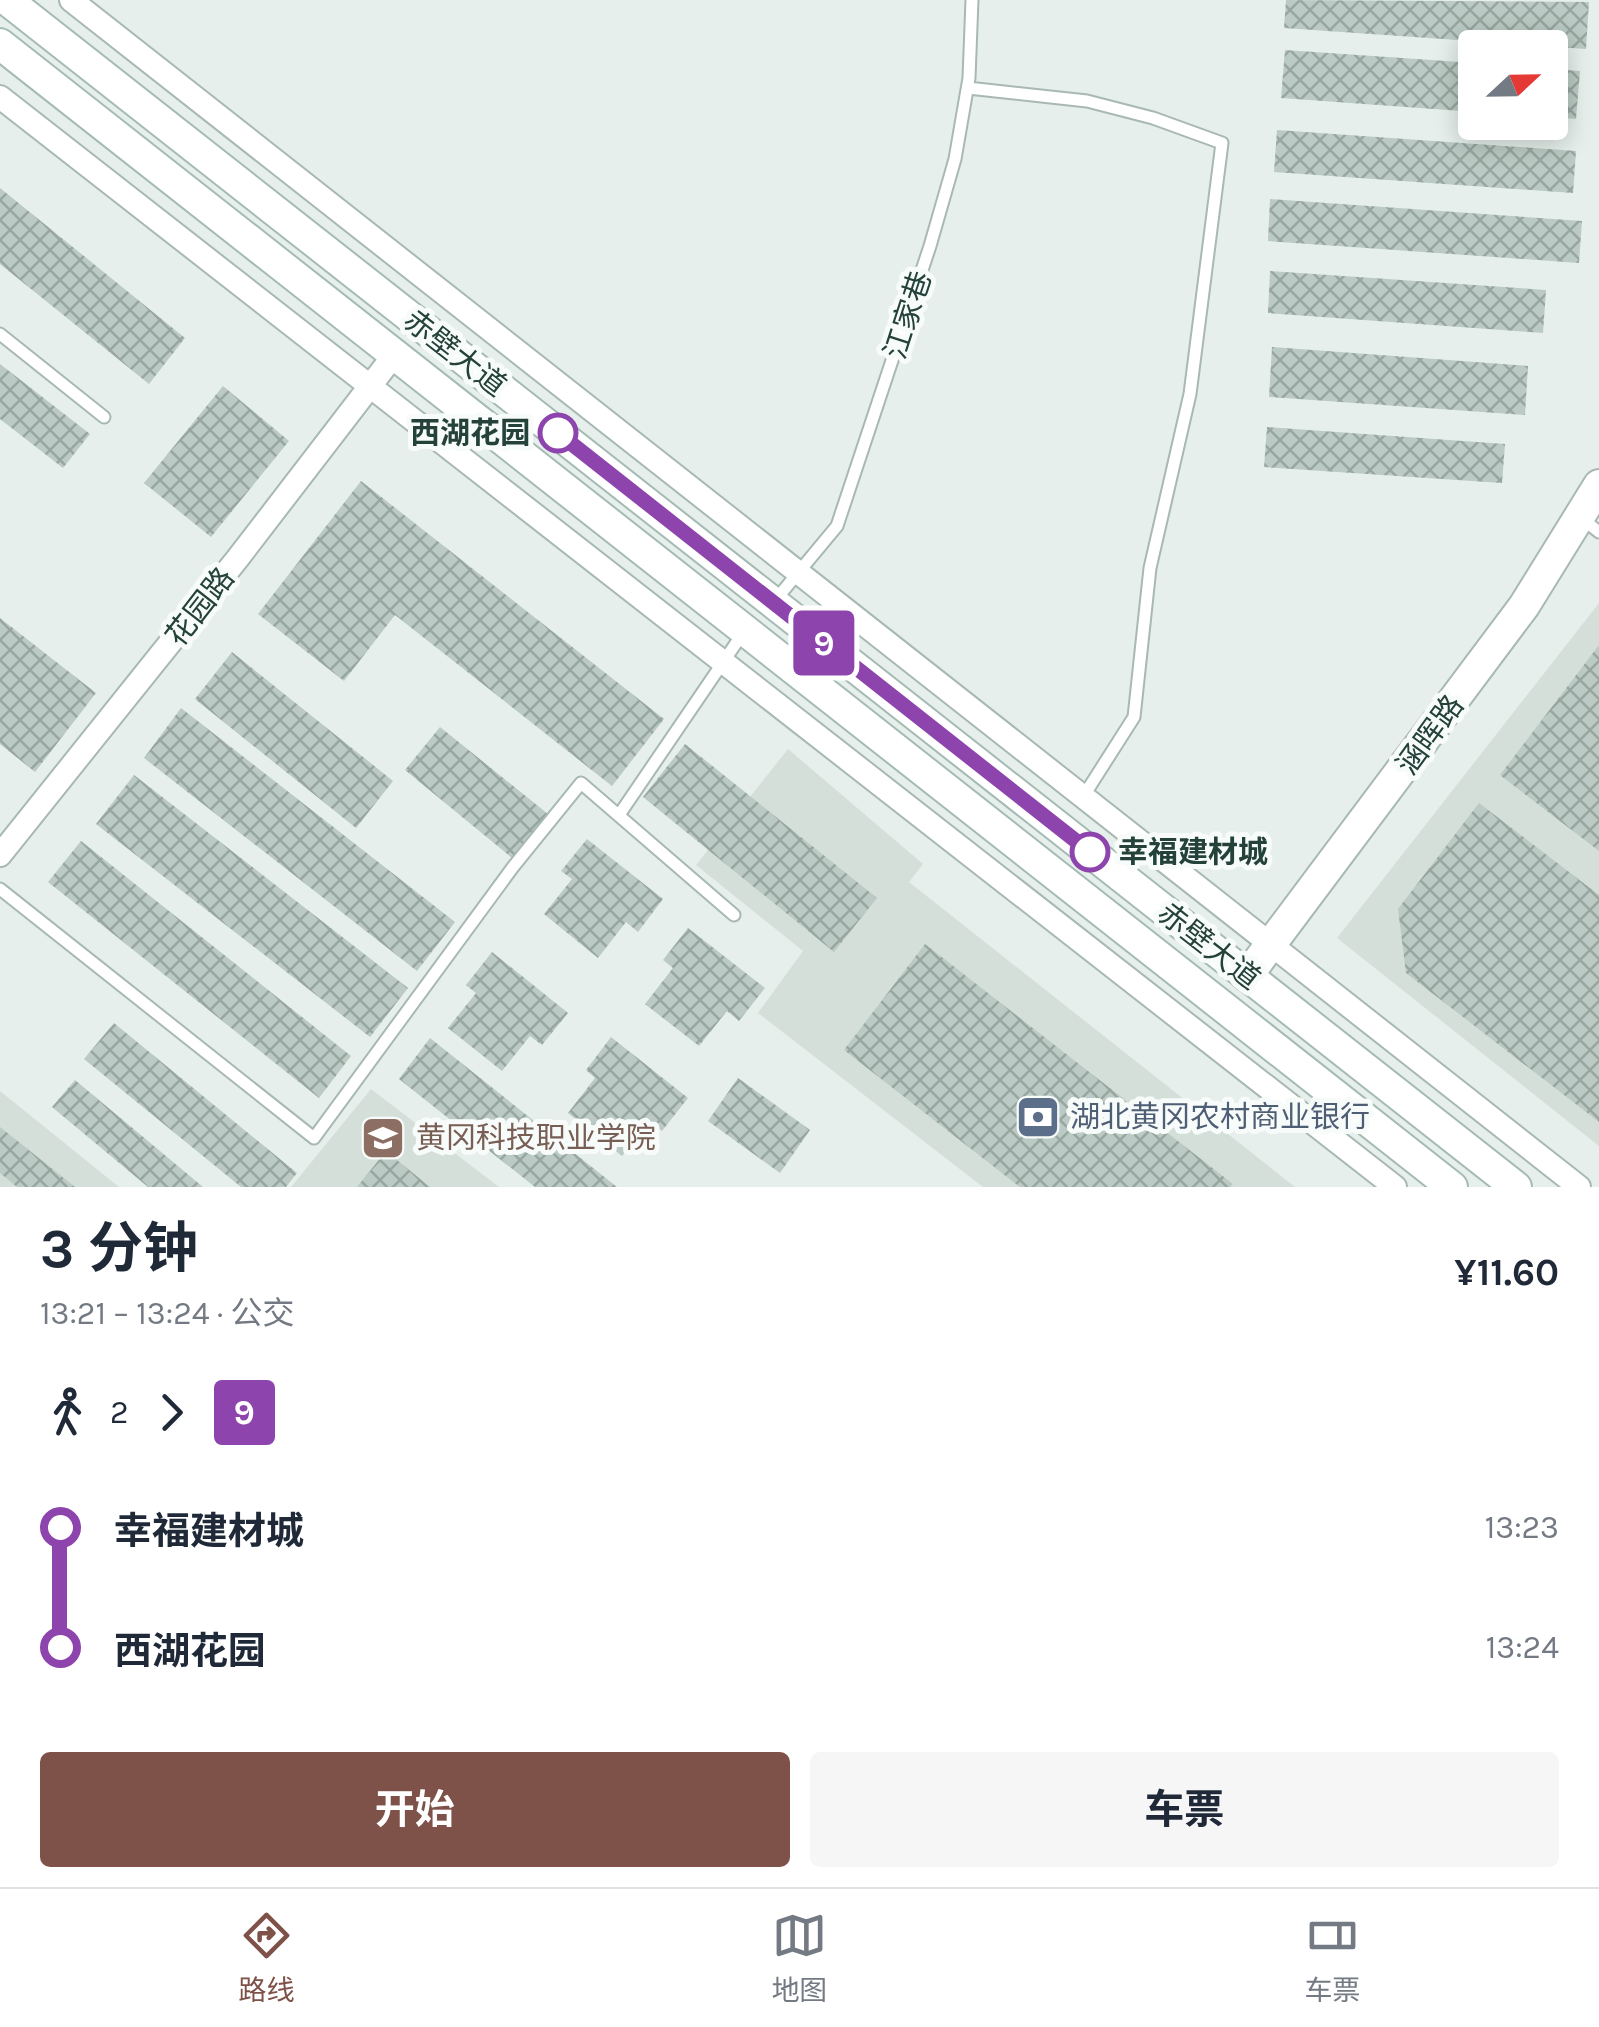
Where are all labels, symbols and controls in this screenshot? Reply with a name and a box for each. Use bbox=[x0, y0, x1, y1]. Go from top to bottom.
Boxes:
north arrow bbox=[1458, 30, 1568, 140]
map controls bbox=[1458, 30, 1568, 140]
street label: 江家巷 bbox=[877, 267, 939, 363]
street label: 赤壁大道 bbox=[397, 302, 513, 404]
marker: 西湖花园 bbox=[539, 414, 577, 452]
place label: 西湖花园 bbox=[410, 415, 530, 451]
street label: 花园路 bbox=[158, 560, 242, 654]
line badge: 9 bbox=[792, 610, 856, 676]
text: 9 bbox=[813, 623, 835, 664]
street label: 涵晖路 bbox=[1389, 688, 1471, 782]
marker: 幸福建材城 bbox=[1071, 833, 1109, 871]
place label: 幸福建材城 bbox=[1118, 834, 1268, 870]
street label: 赤壁大道 bbox=[1151, 895, 1267, 997]
bank icon: 湖北黄冈农村商业银行 bbox=[1015, 1094, 1061, 1140]
place label: 湖北黄冈农村商业银行 bbox=[1070, 1099, 1370, 1135]
school or university icon: 黄冈科技职业学院 bbox=[360, 1115, 406, 1161]
place label: 黄冈科技职业学院 bbox=[416, 1120, 656, 1156]
text: 3 分钟 bbox=[40, 1217, 198, 1281]
text: ¥11.60 bbox=[1454, 1250, 1559, 1295]
text: 13:21 – 13:24 · 公交 bbox=[40, 1295, 294, 1332]
icon: walk bbox=[40, 1385, 95, 1440]
icon: forward bbox=[144, 1385, 199, 1440]
text: 9 bbox=[234, 1392, 255, 1433]
text: 2 bbox=[110, 1394, 129, 1431]
text: 幸福建材城 bbox=[114, 1509, 304, 1554]
text: 13:23 bbox=[1485, 1509, 1559, 1546]
text: 西湖花园 bbox=[114, 1629, 266, 1674]
text: 13:24 bbox=[1486, 1629, 1559, 1666]
button: 开始 bbox=[40, 1752, 790, 1867]
button: 车票 bbox=[810, 1752, 1559, 1867]
tab: 路线 bbox=[238, 1908, 295, 2008]
tab: 地图 bbox=[771, 1908, 828, 2008]
tab: 车票 bbox=[1304, 1908, 1361, 2008]

